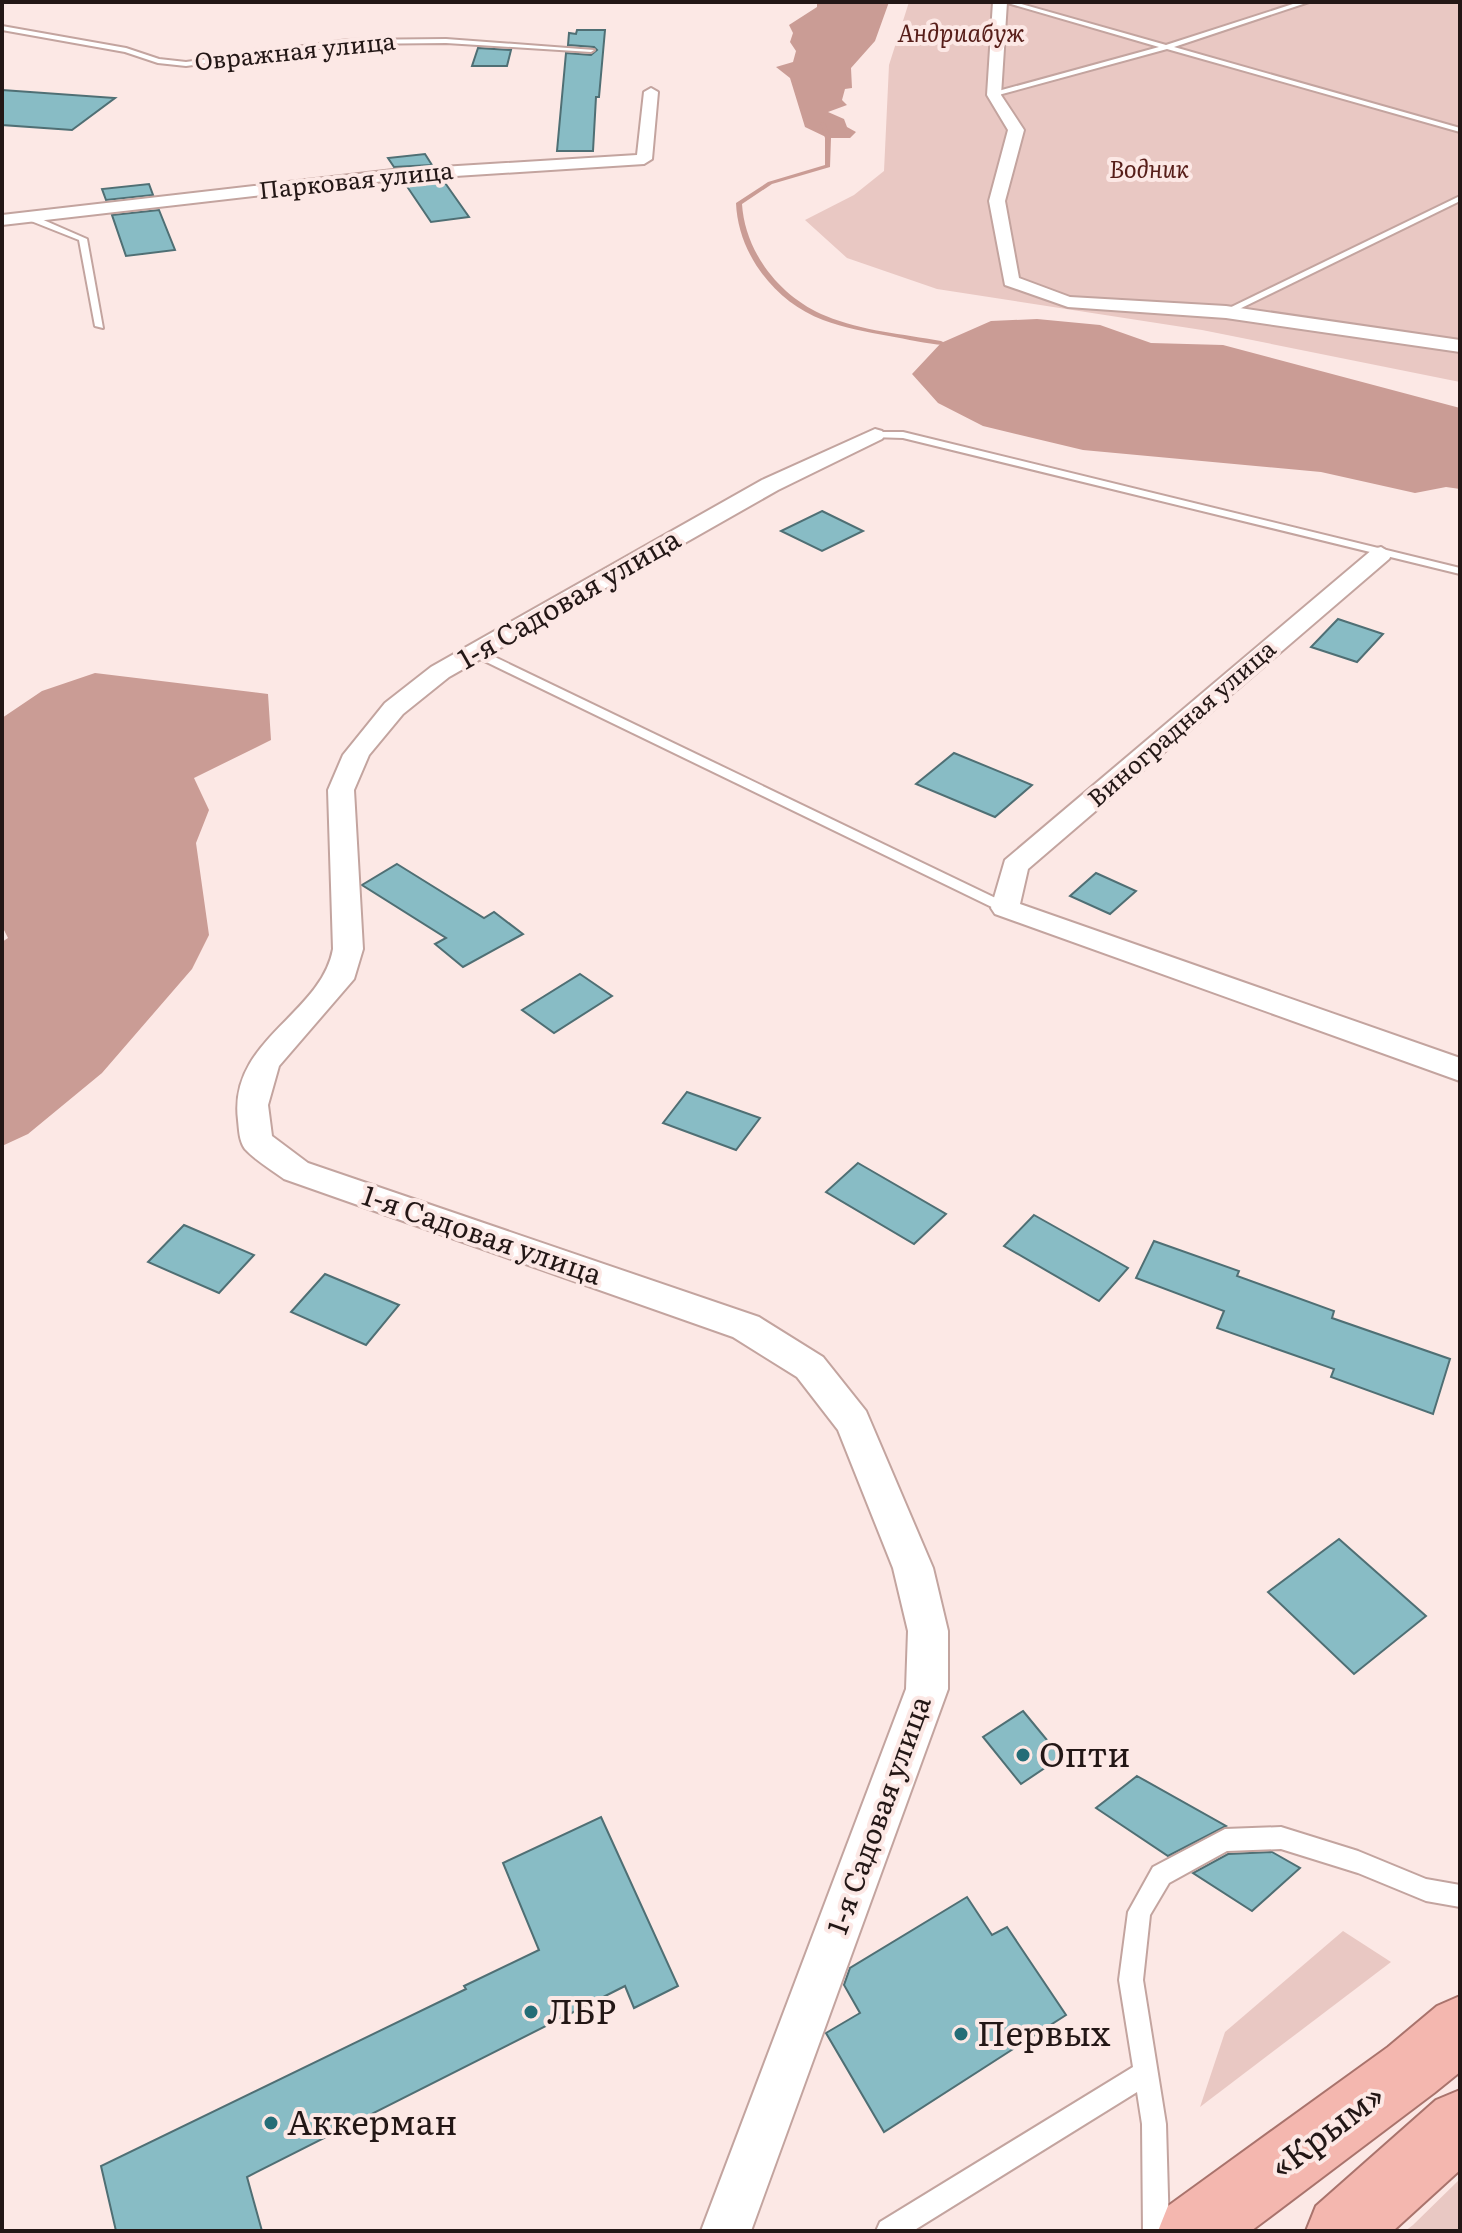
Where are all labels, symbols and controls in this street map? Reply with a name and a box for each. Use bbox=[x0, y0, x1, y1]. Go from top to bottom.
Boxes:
park label: Андриабуж bbox=[897, 14, 1025, 49]
street label: Овражная улица bbox=[193, 22, 397, 77]
park label: Водник bbox=[1109, 150, 1189, 185]
street label: Парковая улица bbox=[257, 151, 455, 206]
street label: 1-я Садовая улица bbox=[449, 516, 687, 678]
street label: Виноградная улица bbox=[1079, 630, 1282, 814]
street label: 1-я Садовая улица bbox=[357, 1172, 608, 1294]
street label: 1-я Садовая улица bbox=[815, 1689, 940, 1939]
place label: Опти bbox=[1039, 1727, 1131, 1777]
marker: Опти bbox=[1014, 1746, 1032, 1764]
place label: ЛБР bbox=[547, 1984, 616, 2034]
marker: ЛБР bbox=[522, 2003, 540, 2021]
place label: Первых bbox=[977, 2006, 1111, 2056]
marker: Первых bbox=[952, 2025, 970, 2043]
street label: «Крым» bbox=[1257, 2069, 1393, 2189]
place label: Аккерман bbox=[287, 2095, 457, 2145]
marker: Аккерман bbox=[262, 2114, 280, 2132]

